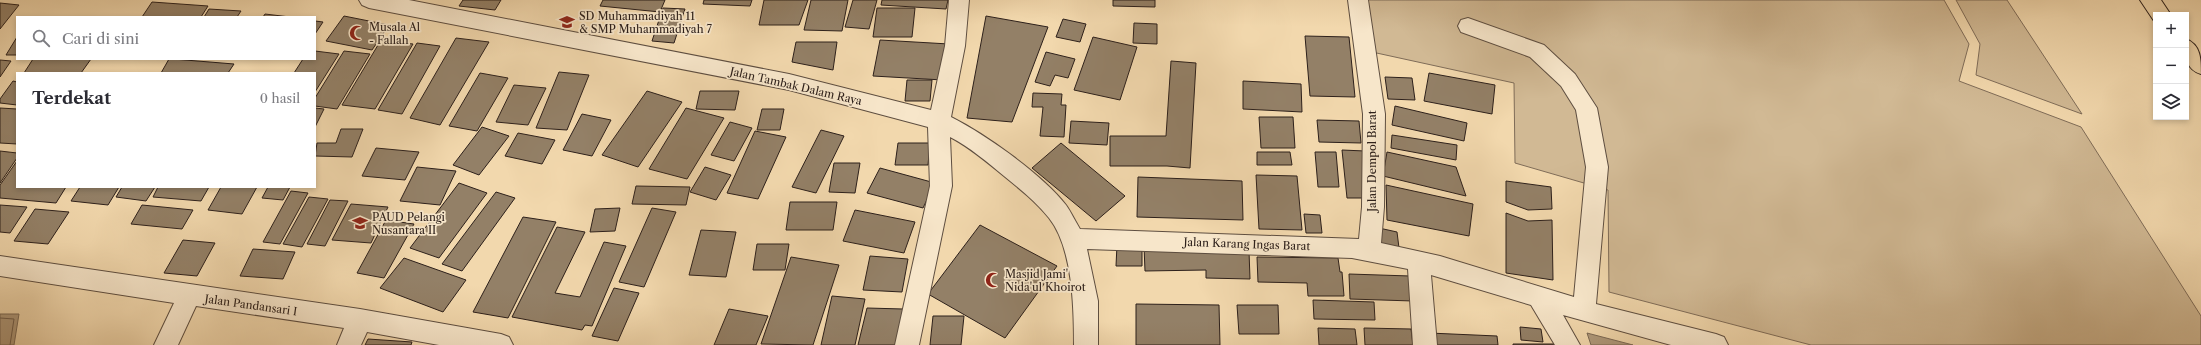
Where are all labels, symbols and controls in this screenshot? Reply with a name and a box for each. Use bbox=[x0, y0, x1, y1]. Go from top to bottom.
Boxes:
place label: SD Muhammadiyah 11 & SMP Muhammadiyah 7 bbox=[579, 9, 712, 36]
map controls bbox=[2153, 12, 2189, 120]
button: + bbox=[2153, 12, 2189, 48]
school or university icon: SD Muhammadiyah 11 & SMP Muhammadiyah 7 bbox=[558, 13, 576, 31]
search box bbox=[16, 16, 316, 60]
place label: Musala Al - Fallah bbox=[369, 20, 421, 47]
mosque icon: Musala Al - Fallah bbox=[348, 24, 366, 42]
icon: search bbox=[30, 27, 52, 49]
text: Cari di sini bbox=[62, 29, 139, 48]
button: − bbox=[2153, 48, 2189, 84]
street label: Jalan Tambak Dalam Raya bbox=[727, 64, 864, 108]
button: layers bbox=[2153, 84, 2189, 120]
text: Terdekat bbox=[32, 88, 111, 108]
text: 0 hasil bbox=[260, 90, 300, 106]
street label: Jalan Dempol Barat bbox=[1365, 110, 1379, 214]
place label: PAUD Pelangi Nusantara II bbox=[372, 210, 446, 237]
school or university icon: PAUD Pelangi Nusantara II bbox=[351, 214, 369, 232]
street label: Jalan Karang Ingas Barat bbox=[1181, 235, 1311, 253]
place label: Masjid Jami' Nida'ul Khoirot bbox=[1005, 267, 1086, 294]
mosque icon: Masjid Jami' Nida'ul Khoirot bbox=[984, 271, 1002, 289]
street label: Jalan Pandansari I bbox=[202, 291, 298, 318]

